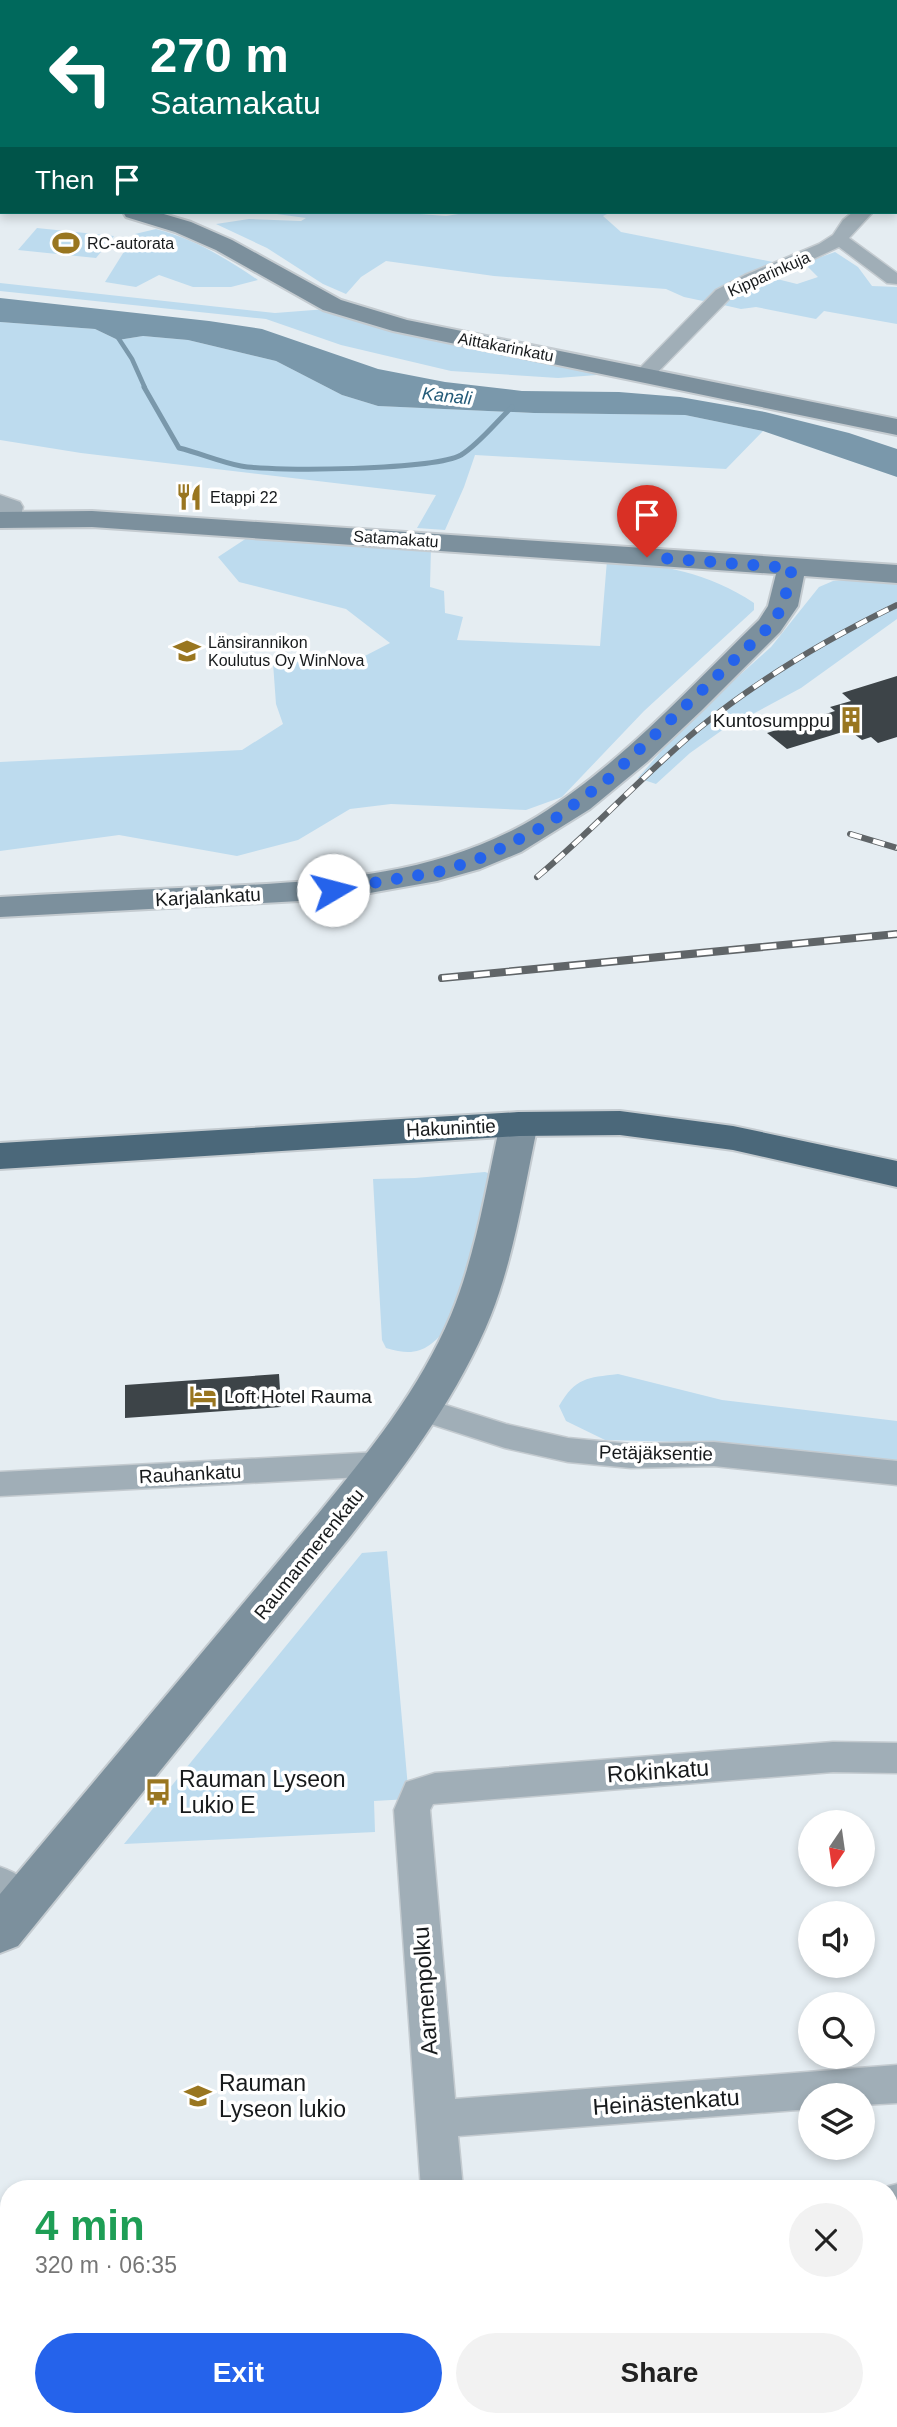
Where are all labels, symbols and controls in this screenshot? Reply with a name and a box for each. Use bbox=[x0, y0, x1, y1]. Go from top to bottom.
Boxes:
icon: left bbox=[35, 28, 126, 119]
text: 270 m bbox=[150, 28, 289, 82]
text: Satamakatu bbox=[150, 85, 321, 121]
icon: arrive bbox=[108, 161, 146, 199]
text: Then bbox=[35, 165, 94, 195]
sports icon: RC-autorata bbox=[51, 228, 81, 258]
place label: RC-autorata bbox=[87, 235, 174, 252]
street label: Kipparinkuja bbox=[725, 248, 813, 300]
street label: Aittakarinkatu bbox=[457, 329, 555, 365]
water label: Kanali bbox=[421, 383, 474, 409]
restaurant icon: Etappi 22 bbox=[174, 482, 204, 512]
pin bbox=[617, 485, 677, 557]
place label: Etappi 22 bbox=[210, 489, 278, 506]
icon: arrive bbox=[628, 496, 666, 534]
street label: Satamakatu bbox=[353, 528, 439, 550]
place label: Länsirannikon Koulutus Oy WinNova bbox=[208, 634, 365, 669]
school or university icon: Länsirannikon Koulutus Oy WinNova bbox=[172, 636, 202, 666]
building icon: Kuntosumppu bbox=[836, 705, 866, 735]
place label: Kuntosumppu bbox=[713, 710, 830, 731]
position arrow bbox=[296, 853, 370, 927]
street label: Karjalankatu bbox=[155, 884, 261, 910]
street label: Hakunintie bbox=[406, 1115, 496, 1141]
hotel icon: Loft Hotel Rauma bbox=[188, 1381, 218, 1411]
place label: Loft Hotel Rauma bbox=[224, 1386, 372, 1407]
street label: Petäjäksentie bbox=[599, 1442, 713, 1464]
street label: Rauhankatu bbox=[138, 1461, 242, 1487]
street label: Raumanmerenkatu bbox=[250, 1485, 368, 1623]
street label: Rokinkatu bbox=[606, 1754, 710, 1788]
place label: Rauman Lyseon Lukio E bbox=[179, 1766, 346, 1818]
bus stop icon: Rauman Lyseon Lukio E bbox=[143, 1777, 173, 1807]
north arrow bbox=[798, 1810, 875, 1886]
map controls bbox=[798, 1810, 875, 2160]
button: sound bbox=[798, 1901, 875, 1978]
street label: Aarnenpolku bbox=[408, 1926, 442, 2056]
button: search bbox=[798, 1992, 875, 2069]
place label: Rauman Lyseon lukio bbox=[219, 2070, 346, 2122]
school or university icon: Rauman Lyseon lukio bbox=[183, 2081, 213, 2111]
button: layers bbox=[798, 2083, 875, 2160]
street label: Heinästenkatu bbox=[592, 2084, 740, 2120]
text: 4 min bbox=[35, 2202, 145, 2249]
button: close bbox=[789, 2203, 863, 2277]
text: 320 m · 06:35 bbox=[35, 2252, 177, 2278]
button: Exit bbox=[35, 2333, 442, 2413]
button: Share bbox=[456, 2333, 863, 2413]

